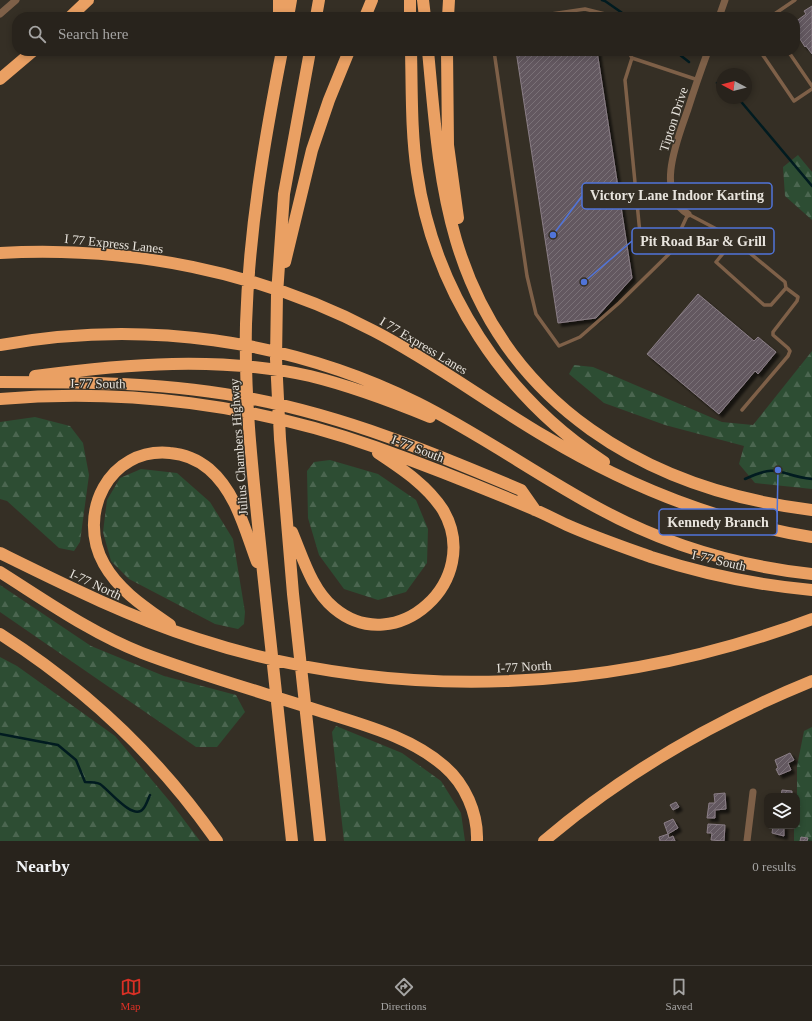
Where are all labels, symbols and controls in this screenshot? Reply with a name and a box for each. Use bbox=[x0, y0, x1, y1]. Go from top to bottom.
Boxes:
search box bbox=[12, 12, 800, 56]
icon: search bbox=[26, 23, 48, 45]
text: Search here bbox=[58, 26, 128, 42]
north arrow bbox=[716, 68, 752, 104]
street label: Tipton Drive bbox=[656, 85, 691, 153]
callout: Victory Lane Indoor Karting bbox=[582, 183, 772, 209]
text: Victory Lane Indoor Karting bbox=[590, 188, 764, 203]
callout: Pit Road Bar & Grill bbox=[632, 228, 774, 254]
street label: I 77 Express Lanes bbox=[64, 231, 164, 256]
text: Pit Road Bar & Grill bbox=[640, 234, 766, 249]
street label: I 77 Express Lanes bbox=[377, 313, 470, 377]
street label: I-77 South bbox=[70, 376, 126, 391]
street label: Julius Chambers Highway bbox=[226, 378, 251, 516]
street label: I-77 South bbox=[389, 432, 447, 466]
callout: Kennedy Branch bbox=[659, 509, 777, 535]
text: Kennedy Branch bbox=[667, 515, 769, 530]
street label: I-77 South bbox=[690, 547, 748, 574]
street label: I-77 North bbox=[68, 566, 124, 603]
street label: I-77 North bbox=[496, 658, 552, 675]
map controls bbox=[764, 793, 800, 829]
button: layers bbox=[764, 793, 800, 829]
text: Nearby bbox=[16, 857, 70, 876]
text: 0 results bbox=[752, 859, 796, 874]
tab: Map bbox=[120, 976, 142, 1012]
tab: Directions bbox=[381, 976, 426, 1012]
tab: Saved bbox=[666, 976, 692, 1012]

